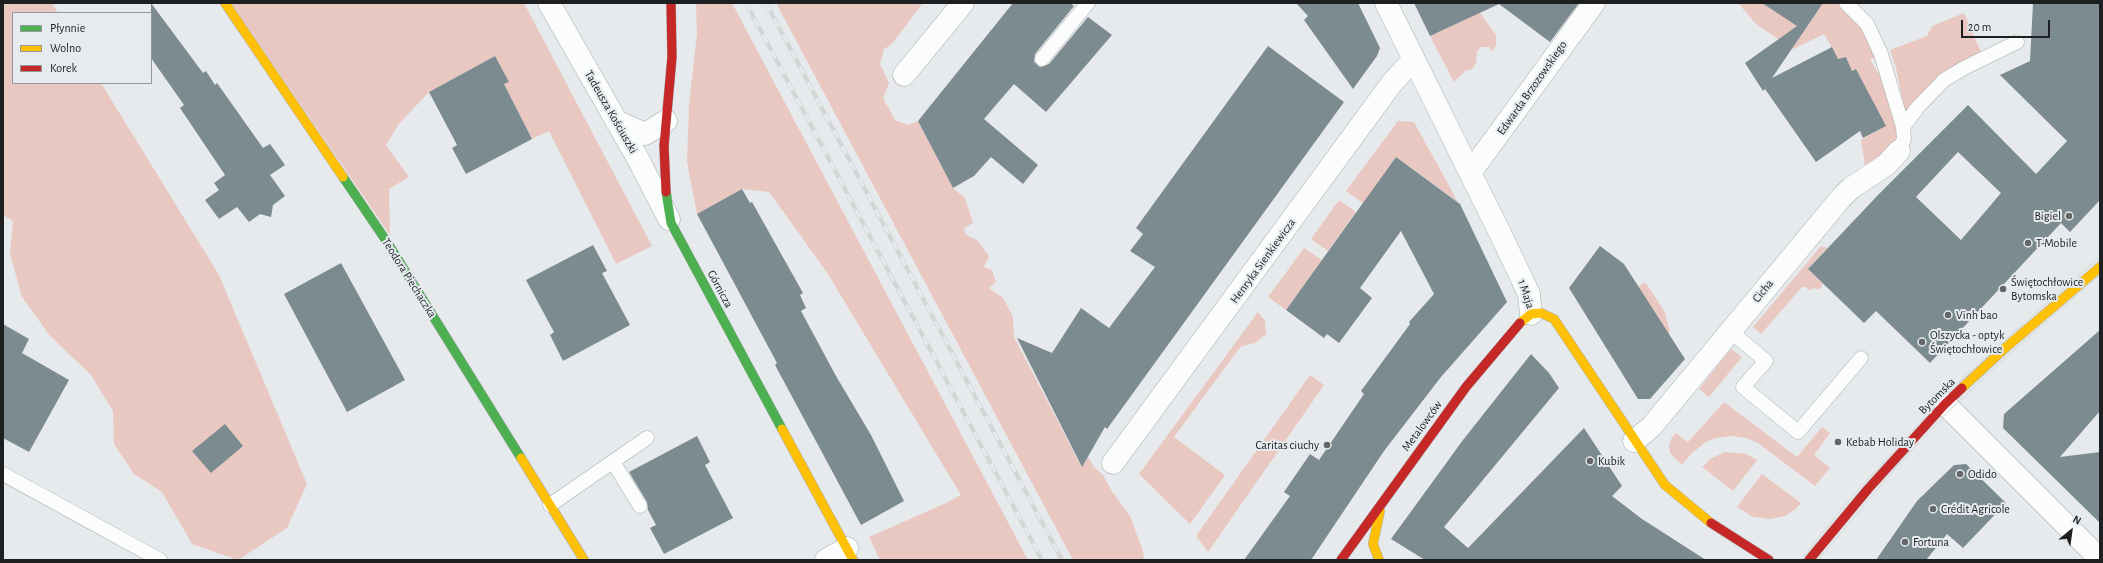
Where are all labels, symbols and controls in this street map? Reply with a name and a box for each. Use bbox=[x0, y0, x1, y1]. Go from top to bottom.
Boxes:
legend bbox=[12, 12, 152, 84]
scale bar bbox=[1963, 12, 2052, 38]
text: 20 m bbox=[1968, 21, 1991, 33]
text: Płynnie bbox=[50, 22, 85, 34]
street label: Edwarda Brzozowskiego bbox=[1494, 38, 1570, 138]
text: Wolno bbox=[50, 42, 81, 54]
text: Korek bbox=[50, 62, 77, 74]
street label: Tadeusza Kościuszki bbox=[581, 68, 641, 156]
place label: Bigiel bbox=[2034, 209, 2061, 223]
marker: Bigiel bbox=[2064, 211, 2074, 221]
street label: Henryka Sienkiewicza bbox=[1227, 216, 1299, 306]
street label: Teodora Piechaczka bbox=[379, 236, 439, 320]
place label: T-Mobile bbox=[2036, 236, 2077, 250]
marker: T-Mobile bbox=[2023, 238, 2033, 248]
street label: Górnicza bbox=[704, 268, 736, 310]
place label: Świętochłowice Bytomska bbox=[2011, 275, 2083, 303]
street label: Cicha bbox=[1749, 277, 1777, 305]
street label: 1 Maja bbox=[1515, 278, 1537, 310]
marker: Świętochłowice Bytomska bbox=[1998, 284, 2008, 294]
place label: Vinh bao bbox=[1956, 308, 1998, 322]
marker: Vinh bao bbox=[1943, 310, 1953, 320]
place label: Olszycka - optyk Świętochłowice bbox=[1930, 328, 2004, 356]
marker: Olszycka - optyk Świętochłowice bbox=[1917, 337, 1927, 347]
street label: Bytomska bbox=[1916, 375, 1958, 417]
street label: Metalowców bbox=[1399, 398, 1445, 454]
place label: Kebab Holiday bbox=[1846, 435, 1914, 449]
marker: Kebab Holiday bbox=[1833, 437, 1843, 447]
place label: Caritas ciuchy bbox=[1255, 438, 1319, 452]
marker: Caritas ciuchy bbox=[1322, 440, 1332, 450]
place label: Kubik bbox=[1598, 454, 1625, 468]
marker: Kubik bbox=[1585, 456, 1595, 466]
place label: Odido bbox=[1968, 467, 1997, 481]
marker: Odido bbox=[1955, 469, 1965, 479]
place label: Crédit Agricole bbox=[1941, 502, 2010, 516]
marker: Crédit Agricole bbox=[1928, 504, 1938, 514]
north arrow bbox=[2051, 511, 2091, 551]
text: N bbox=[2071, 513, 2083, 527]
place label: Fortuna bbox=[1913, 535, 1949, 549]
marker: Fortuna bbox=[1900, 537, 1910, 547]

